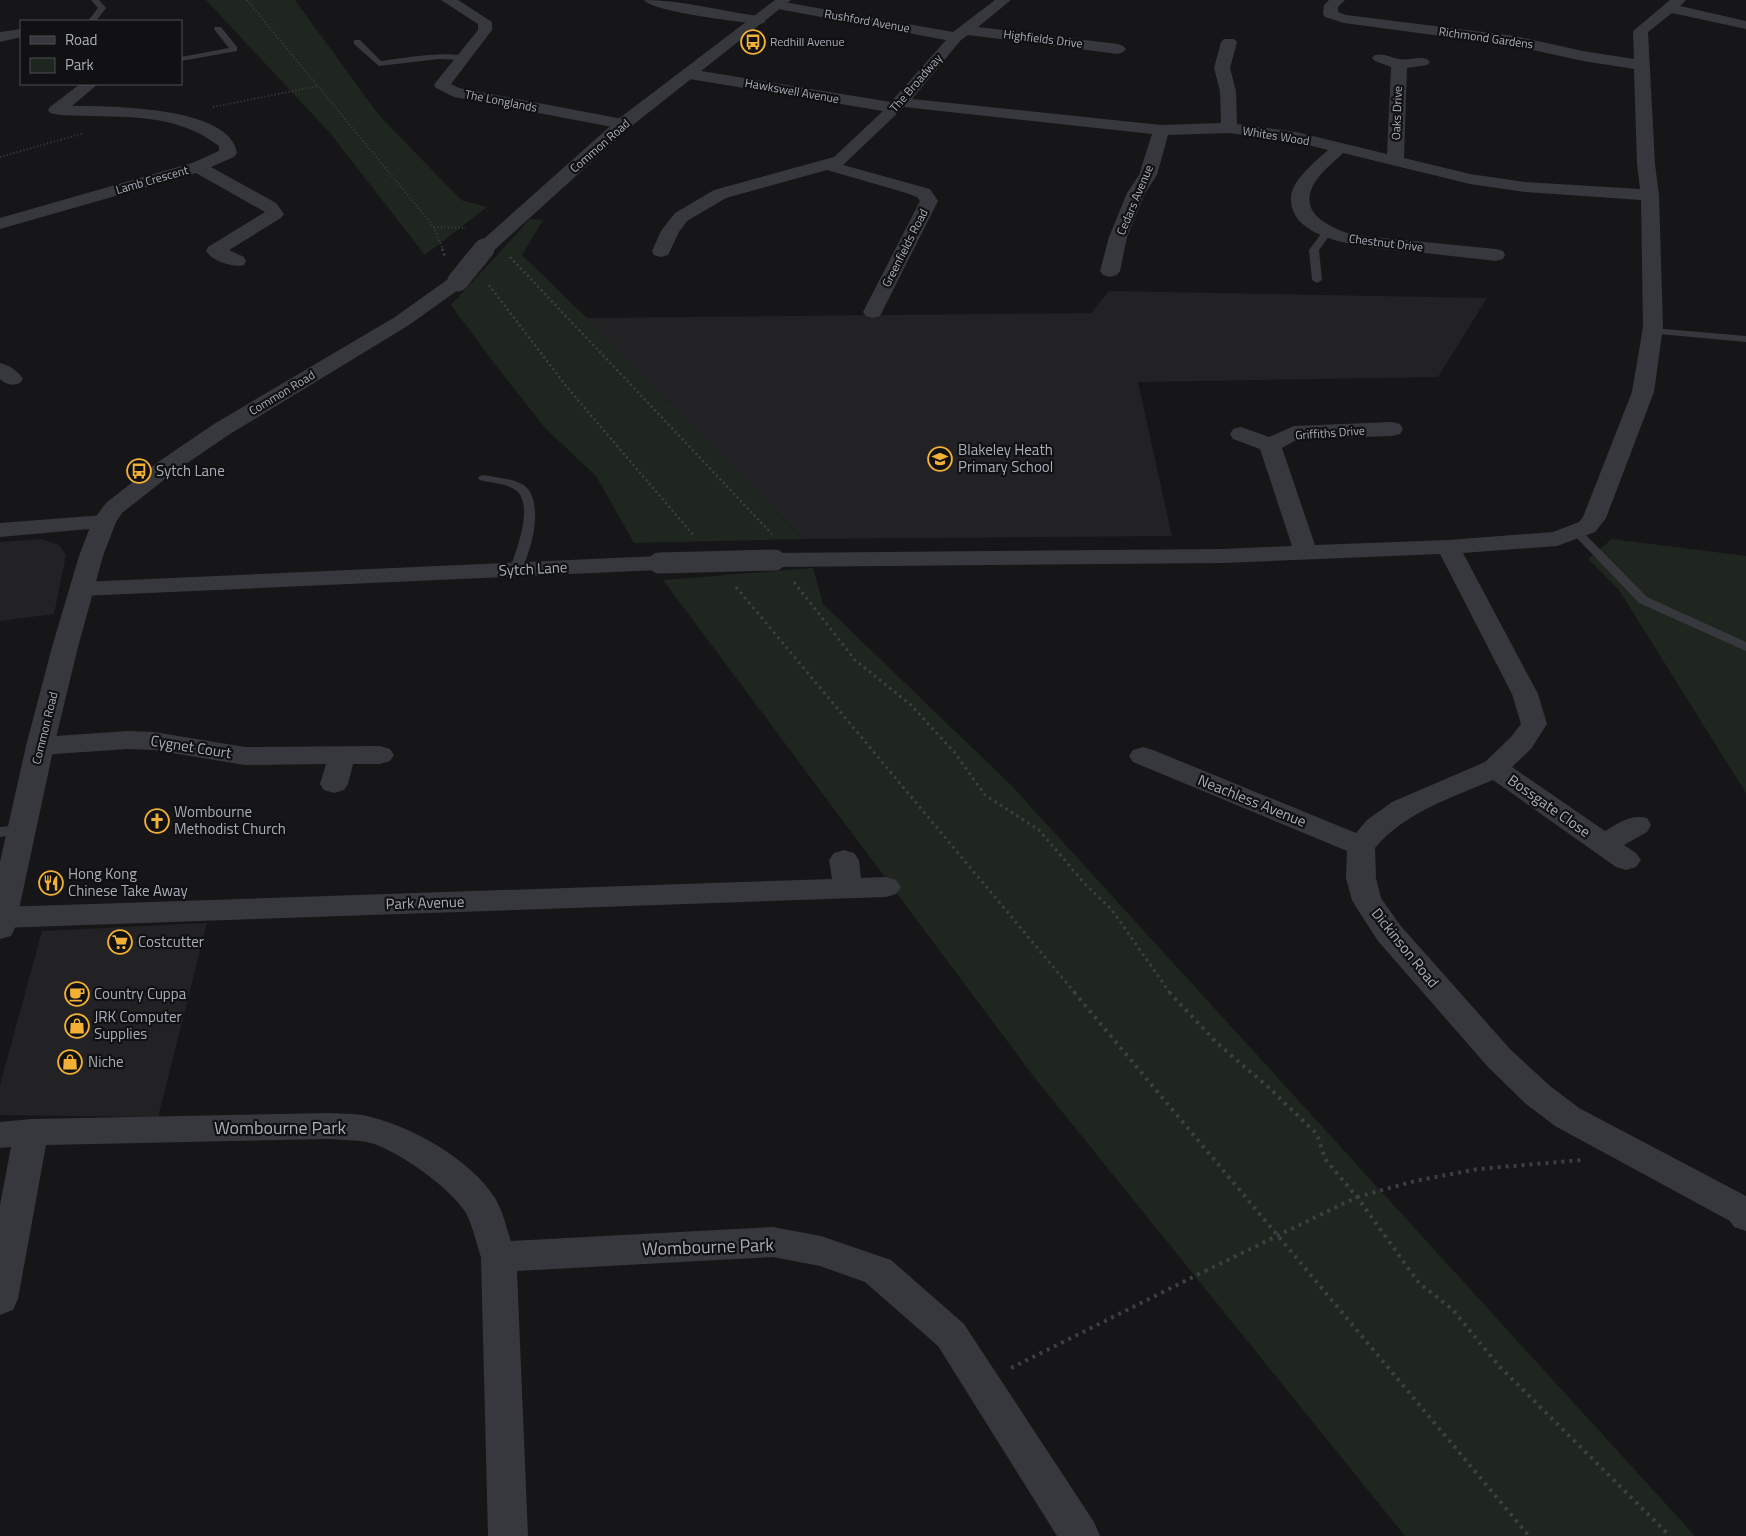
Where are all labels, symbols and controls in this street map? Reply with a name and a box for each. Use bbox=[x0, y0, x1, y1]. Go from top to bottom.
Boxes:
street label: Rushford Avenue bbox=[823, 4, 911, 37]
legend bbox=[20, 20, 182, 85]
street label: Richmond Gardens bbox=[1438, 21, 1535, 54]
street label: Highfields Drive bbox=[1002, 24, 1084, 53]
text: Road bbox=[65, 28, 97, 51]
bus stop icon: Redhill Avenue bbox=[740, 29, 766, 55]
place label: Redhill Avenue bbox=[770, 32, 845, 51]
street label: The Broadway bbox=[885, 49, 947, 116]
text: Park bbox=[65, 53, 94, 76]
street label: Hawkswell Avenue bbox=[743, 73, 841, 108]
street label: The Longlands bbox=[463, 84, 539, 117]
street label: Oaks Drive bbox=[1386, 86, 1407, 140]
street label: Common Road bbox=[565, 114, 634, 177]
street label: Whites Wood bbox=[1241, 121, 1311, 150]
street label: Lamb Crescent bbox=[113, 160, 191, 199]
street label: Cedars Avenue bbox=[1111, 162, 1158, 238]
street label: Greenfields Road bbox=[877, 205, 933, 290]
street label: Chestnut Drive bbox=[1348, 229, 1424, 256]
street label: Common Road bbox=[245, 365, 318, 420]
street label: Griffiths Drive bbox=[1294, 421, 1365, 444]
place label: Blakeley Heath Primary School bbox=[958, 438, 1053, 478]
school or university icon: Blakeley Heath Primary School bbox=[927, 446, 953, 472]
bus stop icon: Sytch Lane bbox=[126, 458, 152, 484]
place label: Sytch Lane bbox=[156, 459, 225, 482]
street label: Sytch Lane bbox=[498, 555, 568, 582]
street label: Common Road bbox=[26, 690, 63, 766]
street label: Cygnet Court bbox=[149, 729, 234, 764]
street label: Neachless Avenue bbox=[1195, 768, 1310, 833]
street label: Bossgate Close bbox=[1503, 768, 1595, 843]
place label: Wombourne Methodist Church bbox=[174, 800, 286, 840]
church icon: Wombourne Methodist Church bbox=[144, 808, 170, 834]
place label: Hong Kong Chinese Take Away bbox=[68, 862, 188, 902]
restaurant icon: Hong Kong Chinese Take Away bbox=[38, 870, 64, 896]
street label: Park Avenue bbox=[385, 890, 465, 915]
street label: Dickinson Road bbox=[1366, 903, 1445, 993]
supermarket icon: Costcutter bbox=[107, 929, 133, 955]
place label: Costcutter bbox=[138, 930, 204, 953]
cafe icon: Country Cuppa bbox=[64, 981, 90, 1007]
place label: Country Cuppa bbox=[94, 982, 187, 1005]
place label: JRK Computer Supplies bbox=[94, 1005, 182, 1045]
shop icon: JRK Computer Supplies bbox=[64, 1013, 90, 1039]
shop icon: Niche bbox=[57, 1049, 83, 1075]
place label: Niche bbox=[88, 1050, 124, 1073]
street label: Wombourne Park bbox=[214, 1114, 346, 1141]
street label: Wombourne Park bbox=[642, 1231, 775, 1262]

